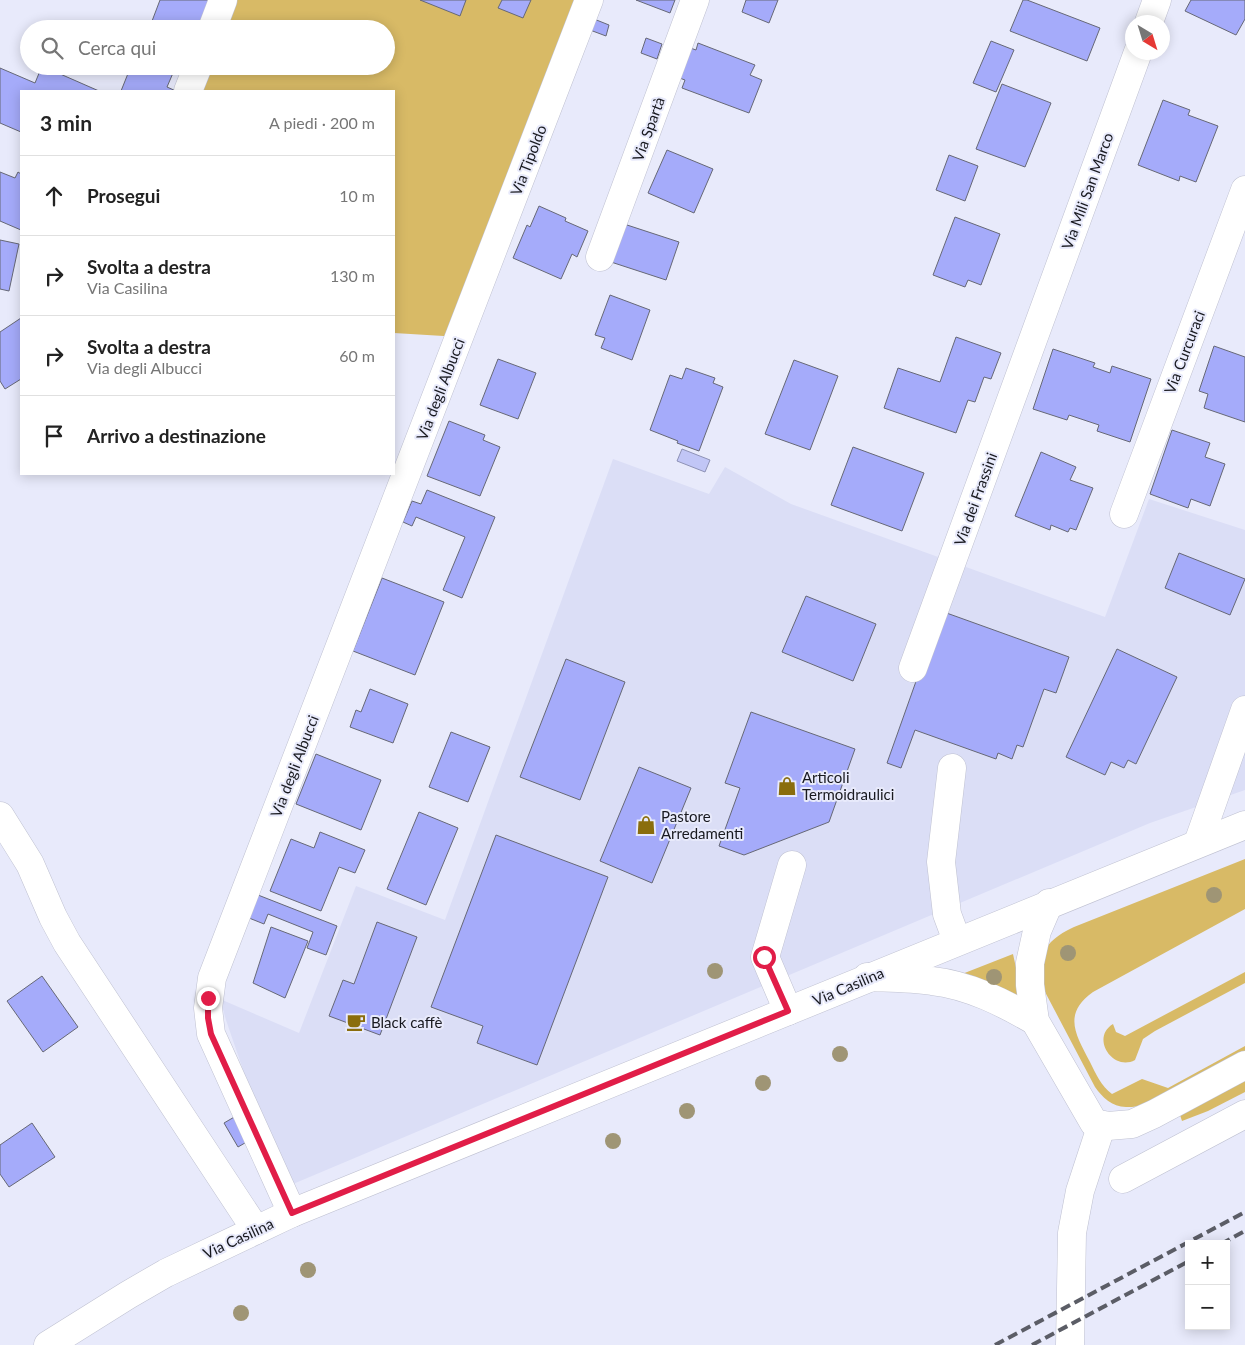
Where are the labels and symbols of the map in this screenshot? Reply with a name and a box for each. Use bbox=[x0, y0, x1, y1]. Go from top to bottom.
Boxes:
north arrow bbox=[1125, 15, 1170, 60]
street label: Via Spartà bbox=[628, 94, 668, 164]
street label: Via Tipoldo bbox=[506, 122, 550, 198]
street label: Via Mili San Marco bbox=[1058, 130, 1116, 252]
street label: Via Curcuraci bbox=[1160, 308, 1208, 396]
street label: Via degli Albucci bbox=[412, 335, 468, 443]
street label: Via dei Frassini bbox=[950, 450, 1000, 548]
street label: Via degli Albucci bbox=[266, 712, 322, 820]
place label: Articoli Termoidraulici bbox=[802, 768, 894, 803]
shop icon: Articoli Termoidraulici bbox=[776, 775, 798, 797]
place label: Pastore Arredamenti bbox=[661, 807, 743, 842]
shop icon: Pastore Arredamenti bbox=[635, 814, 657, 836]
route start bbox=[753, 946, 776, 969]
street label: Via Casilina bbox=[810, 963, 886, 1009]
route end bbox=[197, 987, 220, 1010]
cafe icon: Black caffè bbox=[345, 1011, 367, 1033]
place label: Black caffè bbox=[371, 1013, 442, 1031]
street label: Via Casilina bbox=[200, 1214, 276, 1262]

